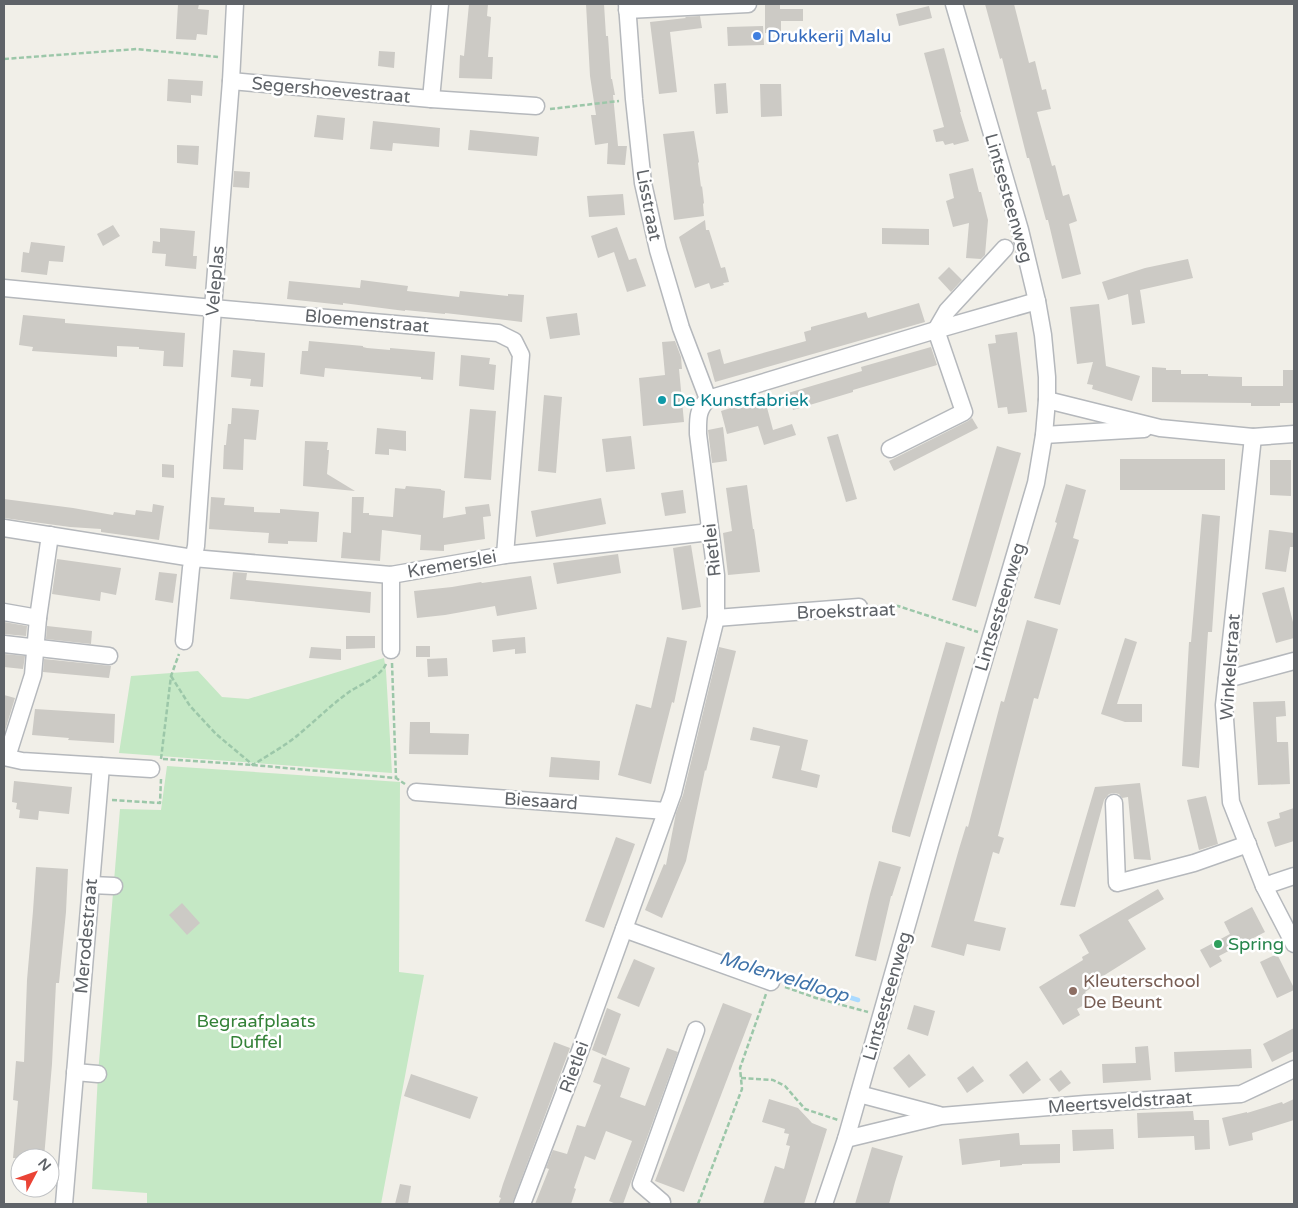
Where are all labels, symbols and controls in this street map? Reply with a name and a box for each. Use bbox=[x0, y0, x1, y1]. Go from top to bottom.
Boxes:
place label: Drukkerij Malu bbox=[767, 25, 891, 47]
marker: Drukkerij Malu bbox=[751, 30, 763, 42]
street label: Segershoevestraat bbox=[251, 72, 411, 108]
street label: Lintsesteenweg bbox=[980, 131, 1038, 265]
street label: Lisstraat bbox=[631, 167, 667, 243]
street label: Veleplas bbox=[201, 245, 229, 317]
street label: Bloemenstraat bbox=[304, 305, 430, 337]
place label: De Kunstfabriek bbox=[672, 389, 809, 411]
marker: De Kunstfabriek bbox=[656, 394, 668, 406]
street label: Rietlei bbox=[698, 522, 726, 578]
street label: Lintsesteenweg bbox=[970, 540, 1030, 674]
street label: Kremerslei bbox=[406, 545, 498, 583]
street label: Broekstraat bbox=[796, 598, 896, 624]
street label: Winkelstraat bbox=[1215, 613, 1245, 721]
street label: Biesaard bbox=[503, 787, 579, 815]
street label: Merodestraat bbox=[70, 877, 102, 995]
street label: Lintsesteenweg bbox=[858, 929, 916, 1063]
place label: Spring bbox=[1228, 933, 1284, 955]
marker: Spring bbox=[1212, 938, 1224, 950]
water label: Molenveldloop bbox=[717, 947, 852, 1007]
place label: Kleuterschool De Beunt bbox=[1083, 970, 1200, 1013]
marker: Kleuterschool De Beunt bbox=[1067, 985, 1079, 997]
park label: Begraafplaats Duffel bbox=[196, 1010, 316, 1053]
street label: Rietlei bbox=[555, 1038, 593, 1096]
street label: Meertsveldstraat bbox=[1047, 1086, 1193, 1118]
north arrow bbox=[10, 1148, 60, 1198]
text: N bbox=[34, 1155, 55, 1175]

